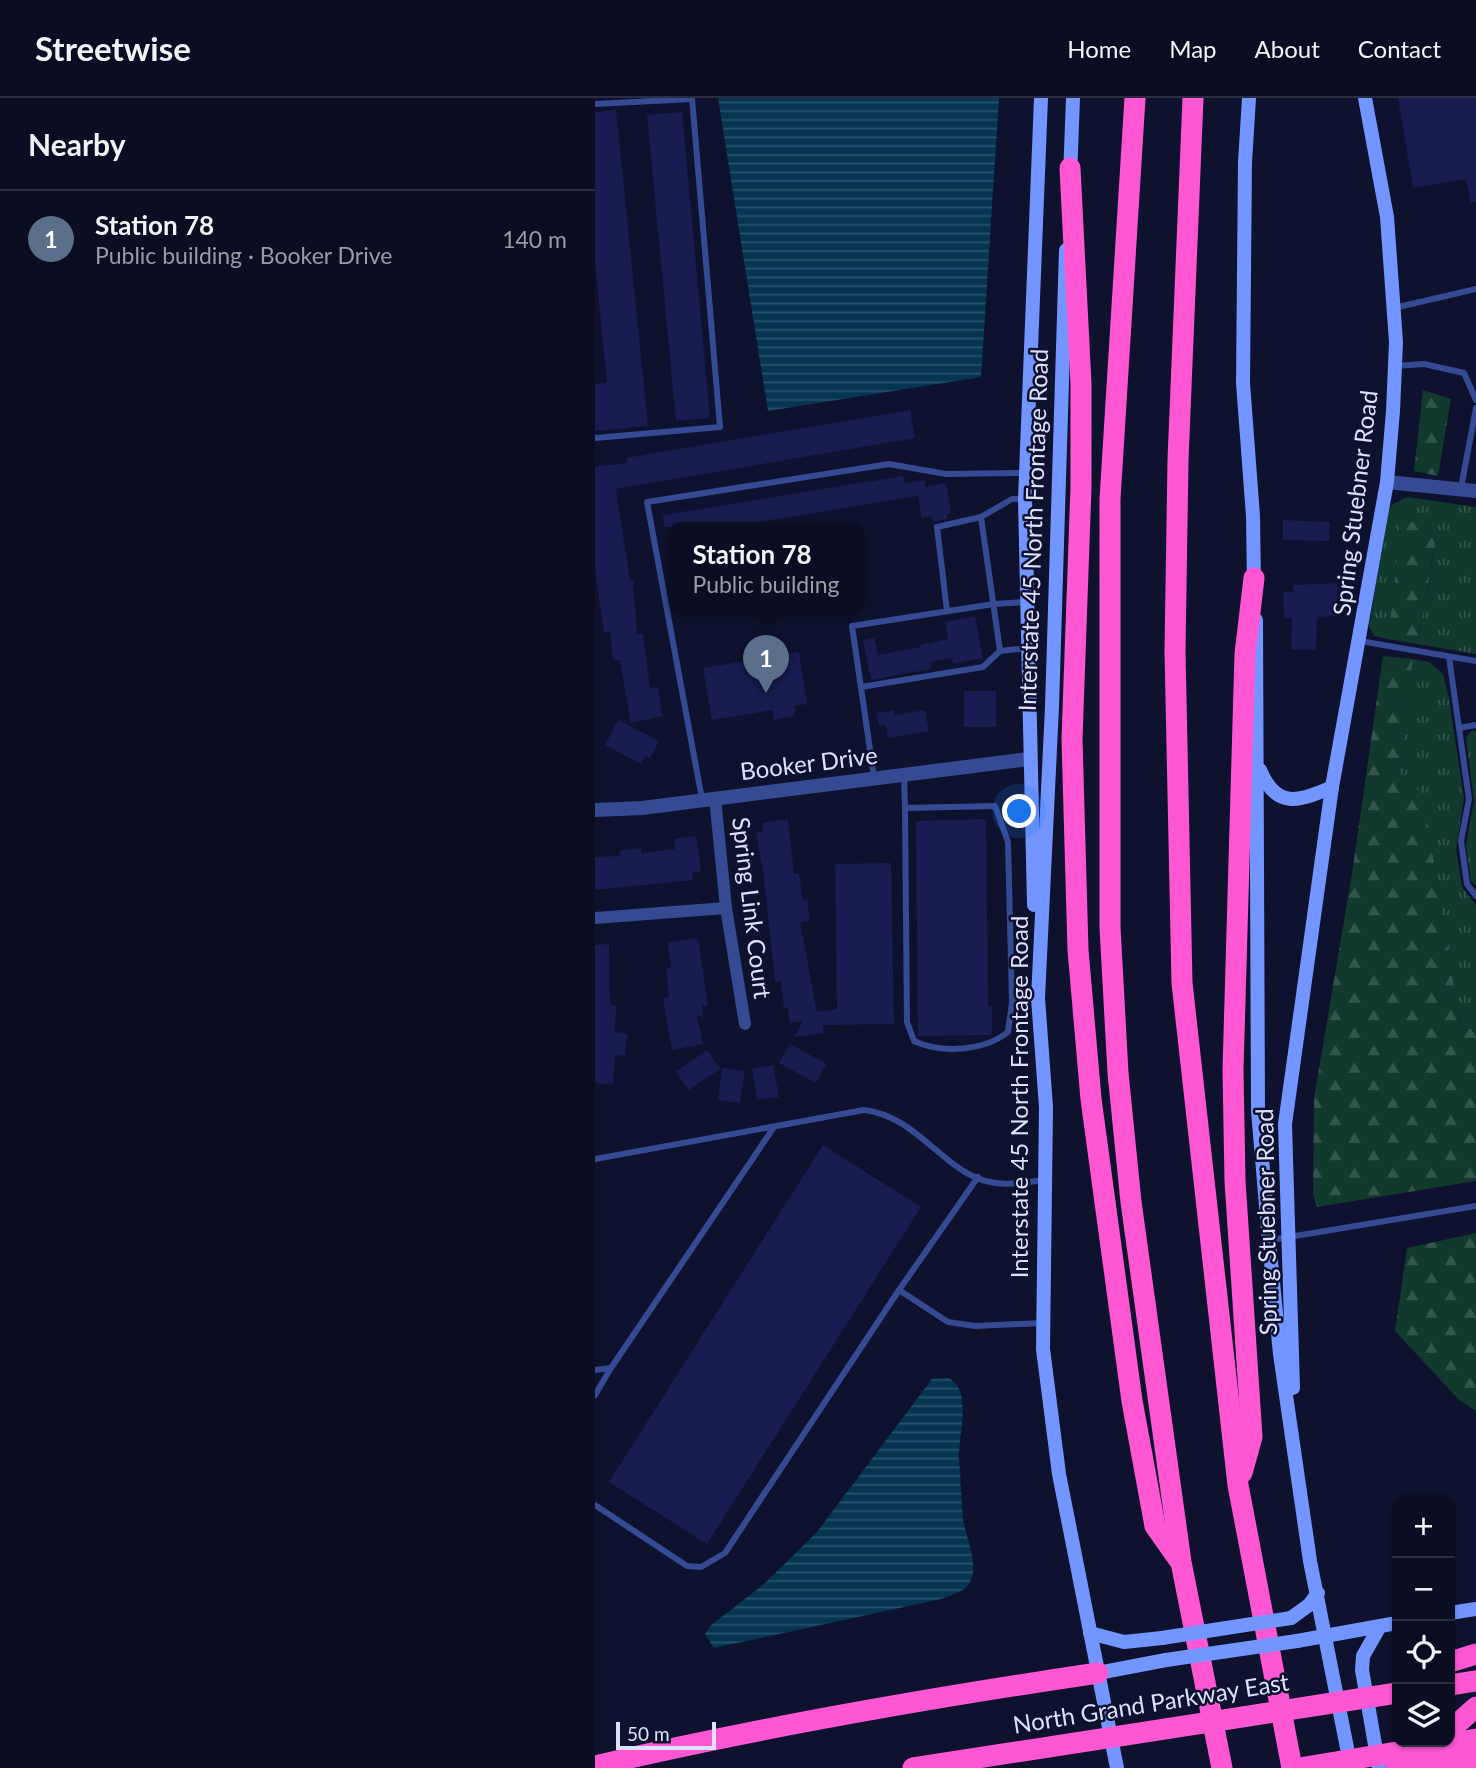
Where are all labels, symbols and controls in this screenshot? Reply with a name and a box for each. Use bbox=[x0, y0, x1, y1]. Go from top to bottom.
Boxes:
text: Streetwise bbox=[35, 28, 191, 68]
text: Home bbox=[1067, 34, 1131, 63]
text: Map bbox=[1169, 34, 1217, 63]
text: About bbox=[1255, 34, 1320, 63]
text: Contact bbox=[1358, 34, 1441, 63]
text: Nearby bbox=[28, 126, 126, 162]
text: Station 78 bbox=[95, 209, 214, 241]
text: 1 bbox=[44, 225, 58, 253]
text: 140 m bbox=[502, 225, 567, 253]
text: Public building · Booker Drive bbox=[95, 241, 392, 269]
street label: Interstate 45 North Frontage Road bbox=[1012, 348, 1053, 712]
street label: Spring Stuebner Road bbox=[1326, 388, 1383, 617]
popup bbox=[668, 522, 864, 613]
text: Station 78 bbox=[692, 538, 812, 570]
text: Public building bbox=[692, 570, 840, 598]
pin: 1 bbox=[743, 635, 789, 693]
street label: Booker Drive bbox=[738, 740, 879, 785]
your location bbox=[1002, 794, 1036, 828]
street label: Spring Link Court bbox=[727, 815, 778, 1001]
street label: Interstate 45 North Frontage Road bbox=[1004, 916, 1033, 1278]
street label: Spring Stuebner Road bbox=[1249, 1108, 1282, 1336]
map controls bbox=[1392, 1495, 1455, 1747]
button: + bbox=[1392, 1495, 1455, 1558]
button: − bbox=[1392, 1558, 1455, 1621]
button: locate bbox=[1392, 1621, 1455, 1684]
street label: North Grand Parkway East bbox=[1011, 1666, 1291, 1739]
button: layers bbox=[1392, 1684, 1455, 1747]
scale bar bbox=[616, 1719, 716, 1751]
text: 50 m bbox=[627, 1722, 670, 1745]

